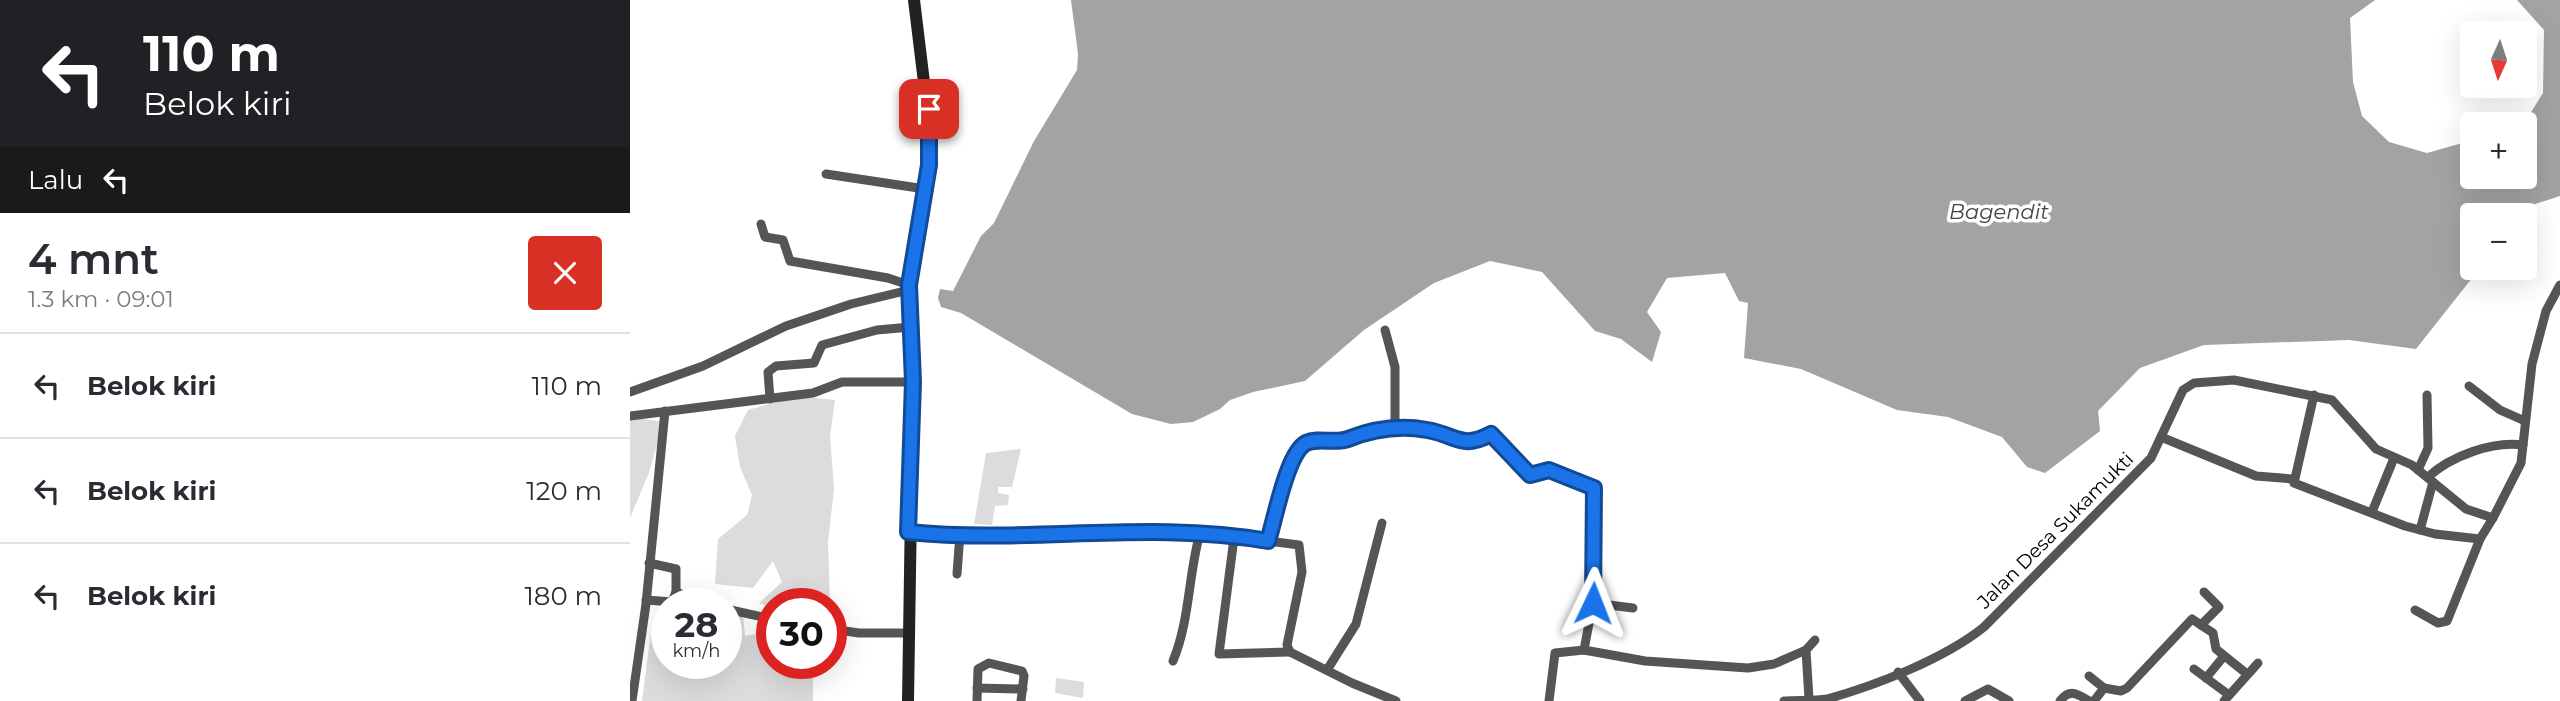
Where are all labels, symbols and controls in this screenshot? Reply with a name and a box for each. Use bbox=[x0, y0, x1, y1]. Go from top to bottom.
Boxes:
north arrow bbox=[2460, 21, 2538, 98]
map controls bbox=[2460, 21, 2537, 280]
text: 110 m bbox=[143, 24, 280, 83]
icon: left bbox=[28, 28, 119, 119]
pin bbox=[899, 79, 959, 139]
text: Belok kiri bbox=[143, 84, 292, 123]
icon: arrive bbox=[910, 90, 948, 128]
button: + bbox=[2460, 112, 2537, 189]
icon: left bbox=[97, 161, 135, 199]
text: Lalu bbox=[28, 164, 83, 196]
water label: Bagendit bbox=[1949, 199, 2049, 224]
button: − bbox=[2460, 203, 2537, 280]
text: 4 mnt bbox=[28, 233, 159, 285]
button: close bbox=[528, 236, 602, 310]
text: 1.3 km · 09:01 bbox=[28, 285, 174, 313]
icon: left bbox=[28, 367, 66, 405]
text: Belok kiri bbox=[87, 370, 216, 402]
text: 110 m bbox=[532, 370, 602, 402]
street label: Jalan Desa Sukamukti bbox=[1972, 447, 2138, 614]
icon: left bbox=[28, 472, 66, 510]
text: Belok kiri bbox=[87, 475, 216, 507]
text: 120 m bbox=[526, 475, 602, 507]
position arrow bbox=[1556, 566, 1630, 640]
icon: left bbox=[28, 577, 66, 615]
text: Belok kiri bbox=[87, 580, 216, 612]
text: 180 m bbox=[524, 580, 602, 612]
speed limit sign: 30 bbox=[756, 588, 847, 679]
text: 28 bbox=[675, 603, 718, 646]
text: km/h bbox=[672, 640, 721, 662]

